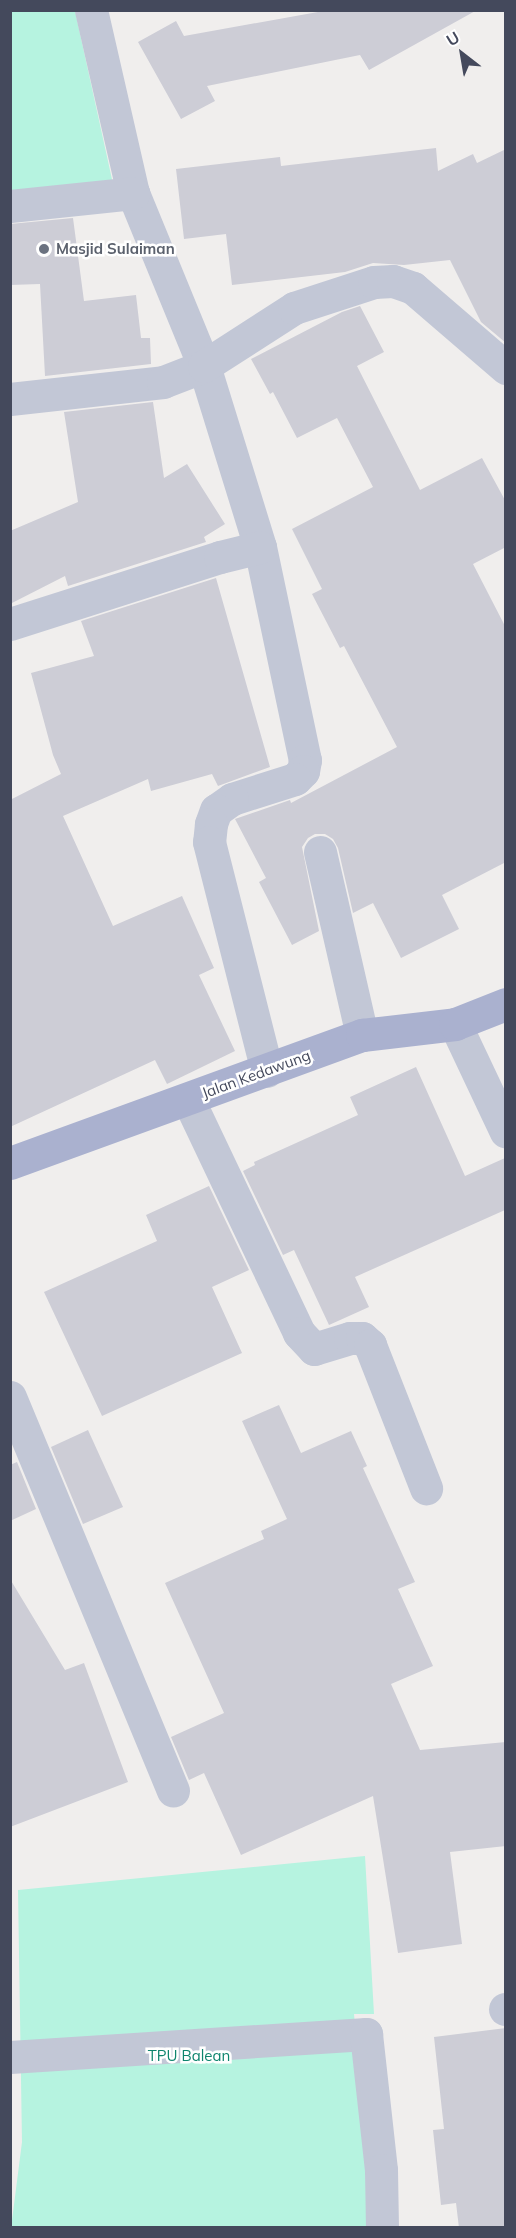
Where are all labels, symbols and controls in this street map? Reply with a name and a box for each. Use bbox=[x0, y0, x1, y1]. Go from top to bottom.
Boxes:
north arrow bbox=[432, 24, 492, 84]
text: U bbox=[443, 27, 463, 50]
place label: Masjid Sulaiman bbox=[56, 240, 175, 258]
marker: Masjid Sulaiman bbox=[37, 242, 51, 256]
street label: Jalan Kedawung bbox=[199, 1046, 313, 1102]
park label: TPU Balean bbox=[148, 2047, 230, 2065]

